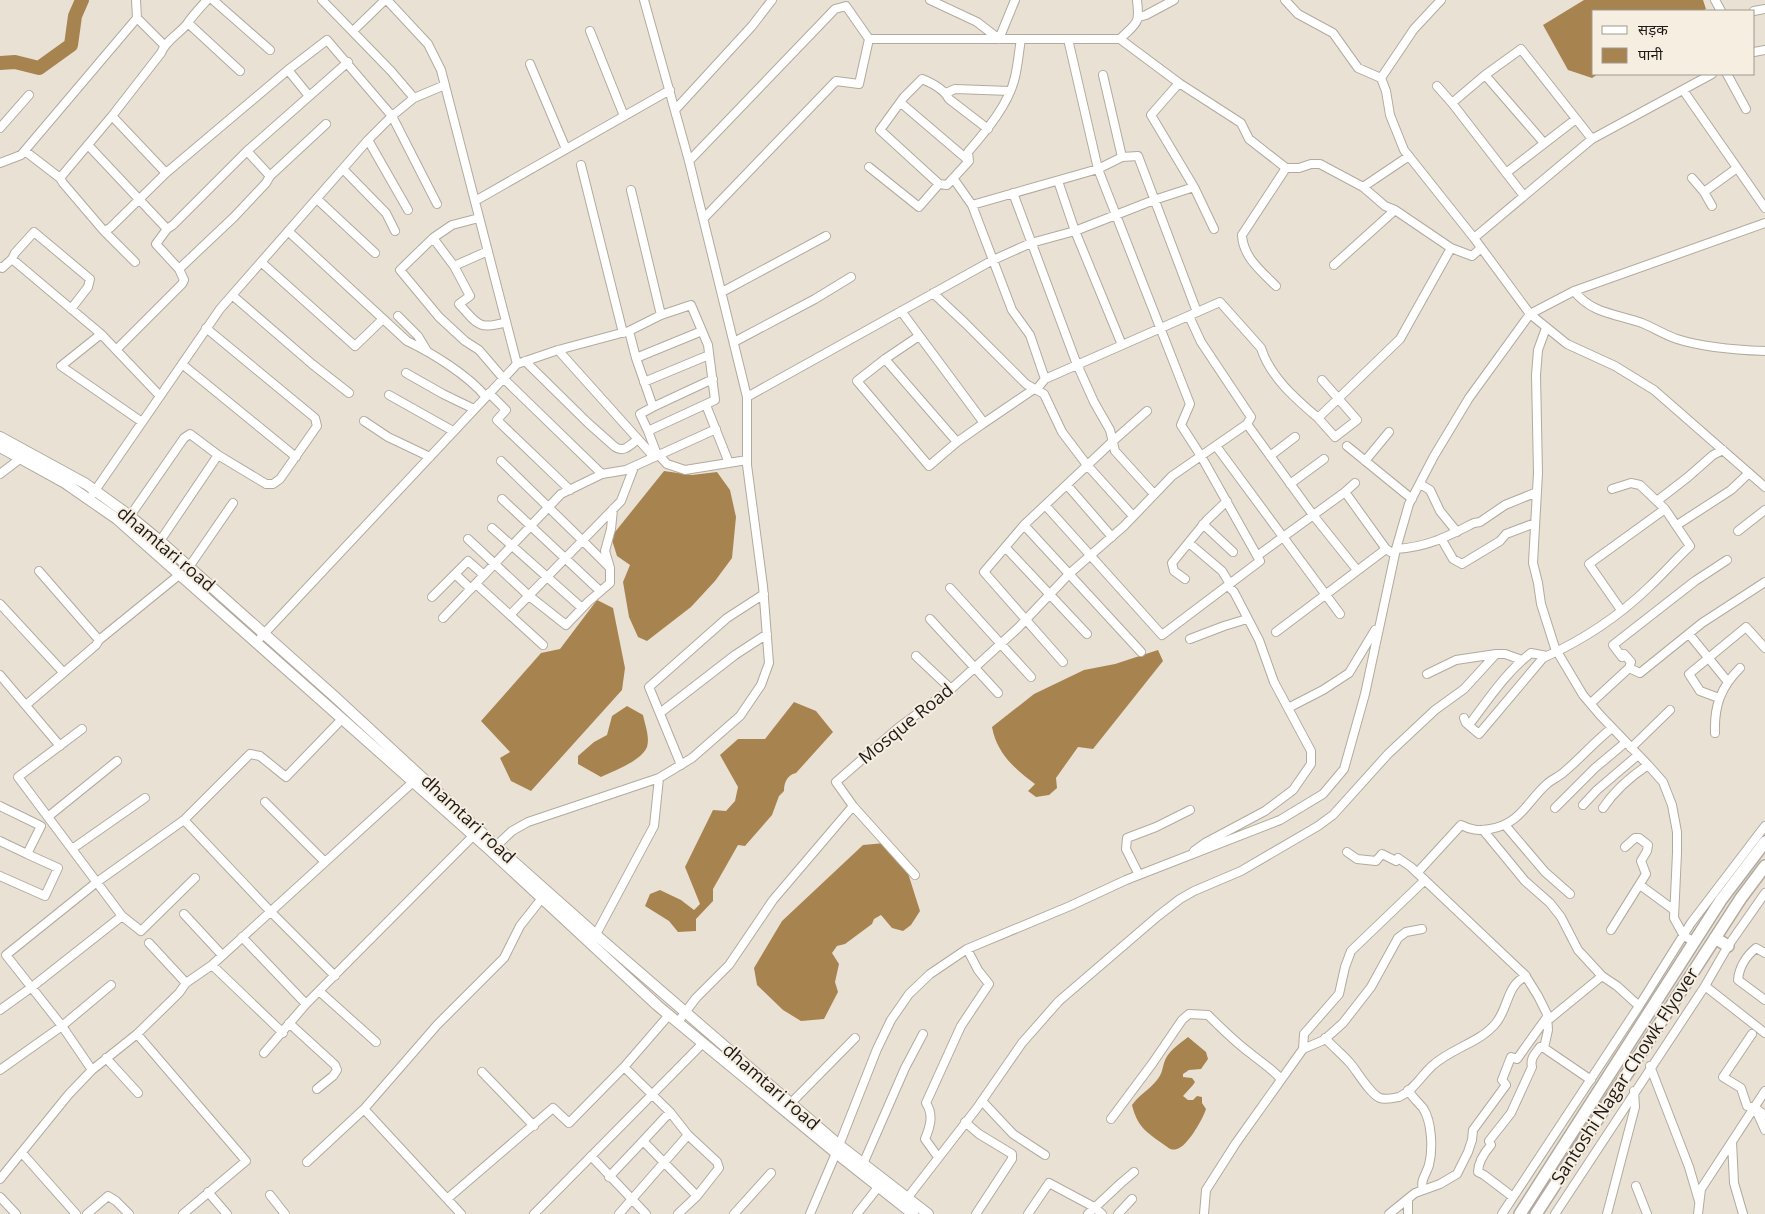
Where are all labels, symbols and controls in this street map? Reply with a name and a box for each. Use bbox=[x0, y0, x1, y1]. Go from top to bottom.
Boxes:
legend bbox=[1592, 10, 1755, 75]
text: सड़क bbox=[1638, 19, 1668, 39]
text: पानी bbox=[1638, 44, 1664, 64]
street label: dhamtari road bbox=[113, 500, 221, 596]
street label: Mosque Road bbox=[853, 678, 958, 769]
street label: dhamtari road bbox=[416, 768, 521, 868]
street label: Santoshi Nagar Chowk Flyover bbox=[1545, 962, 1704, 1188]
street label: dhamtari road bbox=[718, 1038, 825, 1135]

